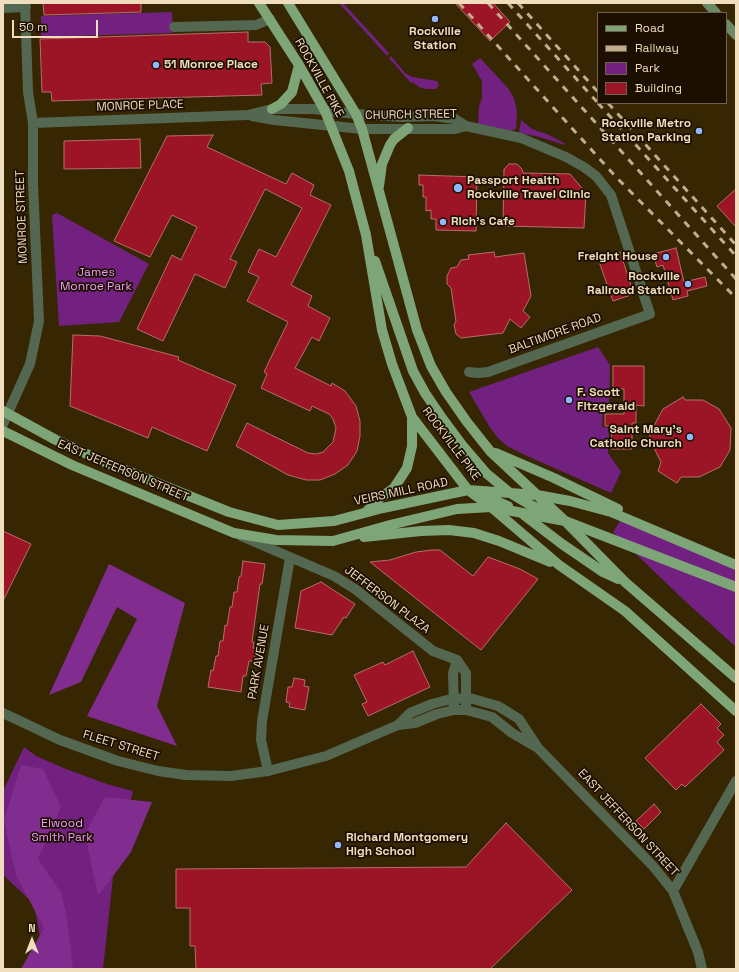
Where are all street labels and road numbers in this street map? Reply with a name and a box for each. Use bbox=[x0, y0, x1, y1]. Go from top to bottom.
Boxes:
street label: ROCKVILLE PIKE bbox=[291, 36, 347, 120]
street label: MONROE PLACE bbox=[96, 97, 184, 115]
street label: CHURCH STREET bbox=[365, 107, 457, 123]
street label: MONROE STREET bbox=[13, 170, 31, 264]
street label: BALTIMORE ROAD bbox=[507, 311, 603, 357]
street label: ROCKVILLE PIKE bbox=[419, 404, 483, 484]
street label: EAST JEFFERSON STREET bbox=[55, 437, 191, 505]
street label: VEIRS MILL ROAD bbox=[353, 475, 449, 509]
street label: JEFFERSON PLAZA bbox=[341, 563, 433, 637]
street label: PARK AVENUE bbox=[245, 623, 273, 701]
street label: FLEET STREET bbox=[81, 728, 161, 764]
street label: EAST JEFFERSON STREET bbox=[575, 766, 681, 880]

